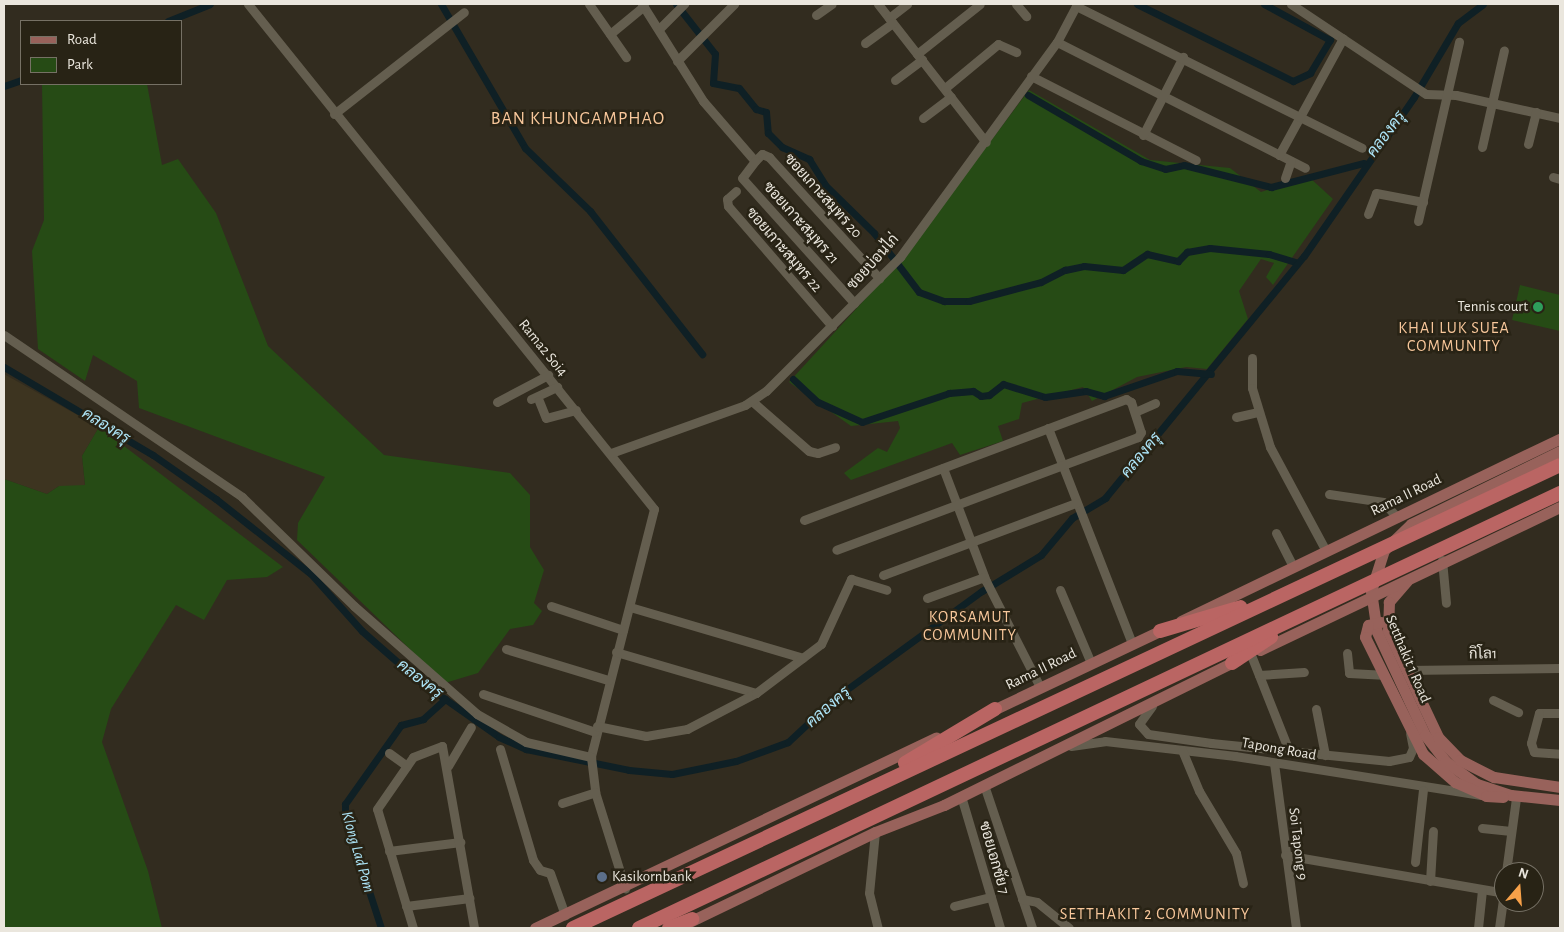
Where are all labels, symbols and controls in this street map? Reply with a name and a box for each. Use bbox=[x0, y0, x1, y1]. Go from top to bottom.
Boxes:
legend bbox=[20, 20, 182, 85]
text: Road bbox=[67, 32, 97, 47]
text: Park bbox=[67, 57, 93, 72]
water label: คลองครุ bbox=[1362, 107, 1410, 161]
district label: BAN KHUNGAMPHAO bbox=[489, 108, 667, 130]
street label: ซอยเกาะสมุทร 20 bbox=[780, 150, 866, 242]
street label: ซอยเกาะสมุทร 21 bbox=[759, 178, 843, 268]
street label: ซอยเกาะสมุทร 22 bbox=[742, 204, 826, 296]
street label: ซอยบ่อนไก่ bbox=[843, 230, 903, 294]
place label: Tennis court bbox=[1457, 298, 1528, 316]
marker: Tennis court bbox=[1532, 301, 1544, 313]
street label: Rama2 Soi4 bbox=[515, 316, 571, 380]
district label: KHAI LUK SUEA COMMUNITY bbox=[1397, 318, 1511, 356]
water label: คลองครุ bbox=[78, 404, 134, 448]
water label: คลองครุ bbox=[1117, 429, 1165, 481]
street label: Rama II Road bbox=[1368, 470, 1444, 520]
district label: KORSAMUT COMMUNITY bbox=[922, 607, 1018, 645]
street label: Setthakit 1 Road bbox=[1382, 613, 1434, 705]
street label: Rama II Road bbox=[1003, 644, 1079, 694]
street label: กิโล1 bbox=[1469, 645, 1497, 663]
water label: คลองครุ bbox=[393, 655, 447, 703]
water label: คลองครุ bbox=[802, 682, 854, 732]
street label: Tapong Road bbox=[1240, 734, 1318, 764]
street label: Soi Tapong 9 bbox=[1285, 807, 1311, 881]
water label: Klong Lad Pom bbox=[337, 809, 379, 895]
street label: ซอยเอกชัย 7 bbox=[975, 819, 1013, 897]
north arrow bbox=[1494, 862, 1544, 912]
text: N bbox=[1517, 866, 1530, 882]
place label: Kasikornbank bbox=[612, 868, 692, 886]
marker: Kasikornbank bbox=[596, 871, 608, 883]
district label: SETTHAKIT 2 COMMUNITY bbox=[1057, 904, 1253, 924]

